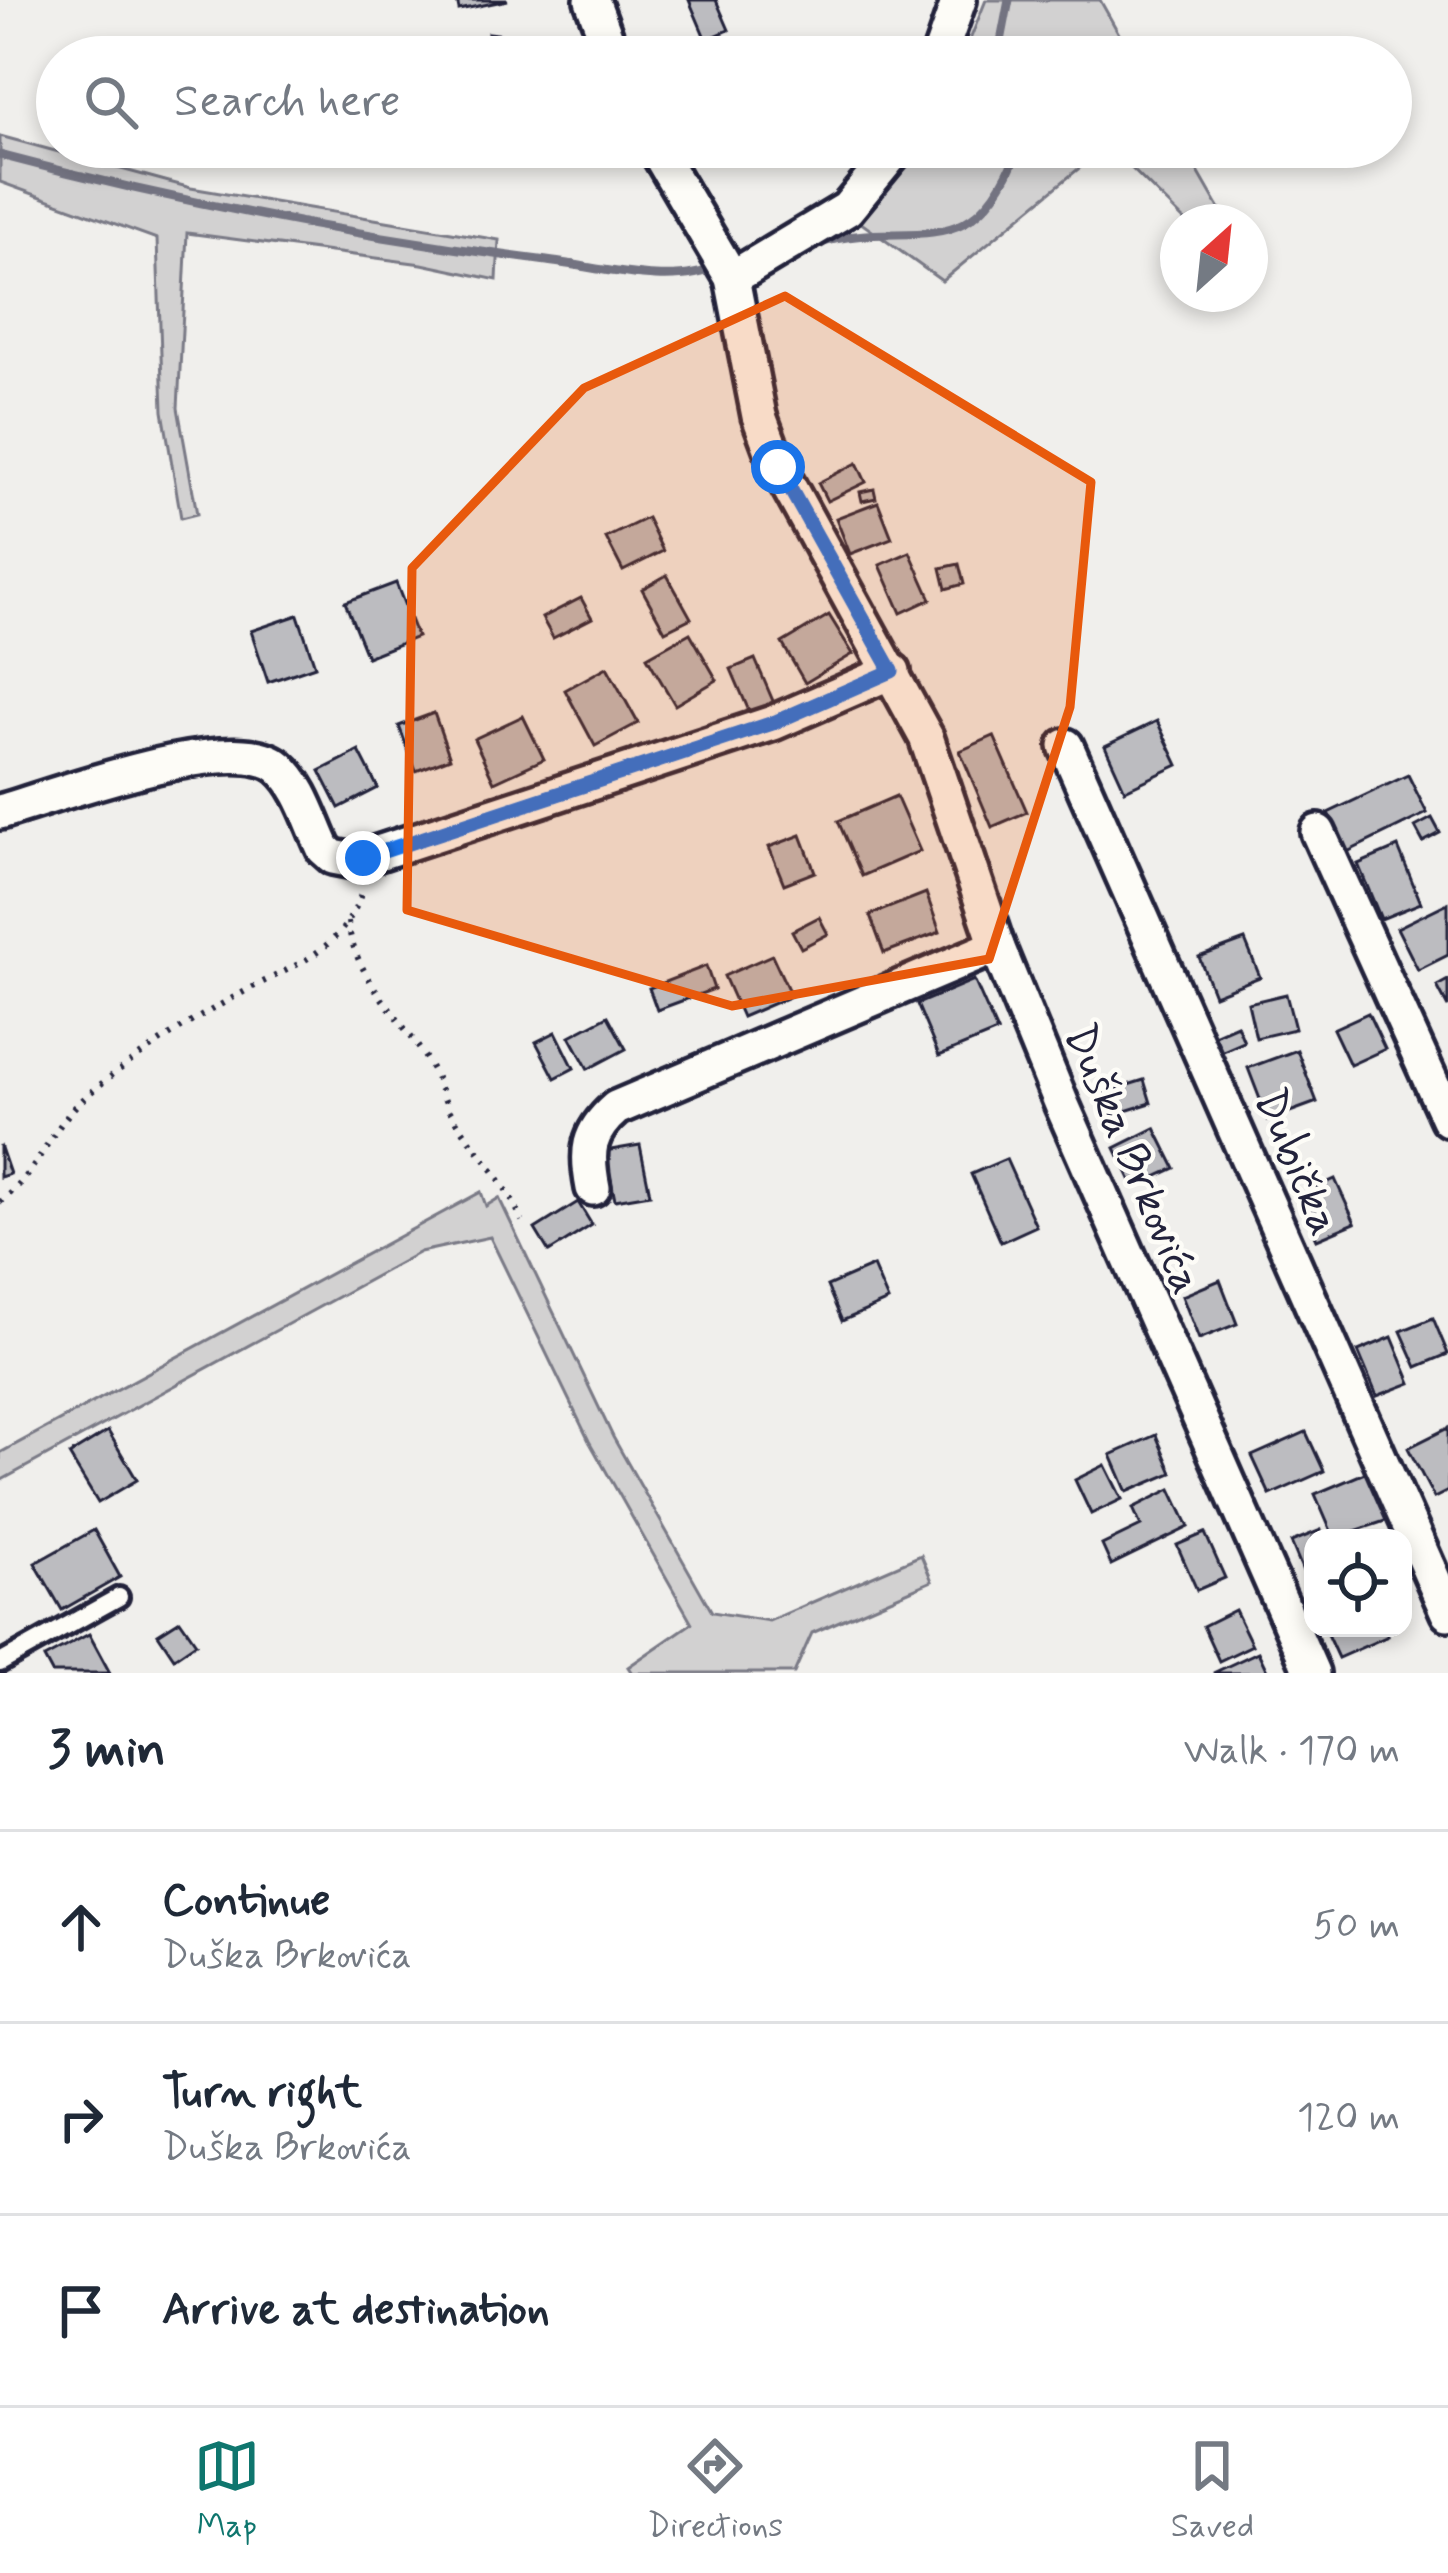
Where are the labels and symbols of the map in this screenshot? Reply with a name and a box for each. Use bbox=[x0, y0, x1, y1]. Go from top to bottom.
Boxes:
north arrow bbox=[1160, 204, 1268, 312]
route start bbox=[751, 440, 805, 494]
route end bbox=[336, 831, 390, 885]
street label: Duška Brkovića bbox=[1048, 1015, 1215, 1303]
street label: Dubička bbox=[1239, 1080, 1353, 1245]

